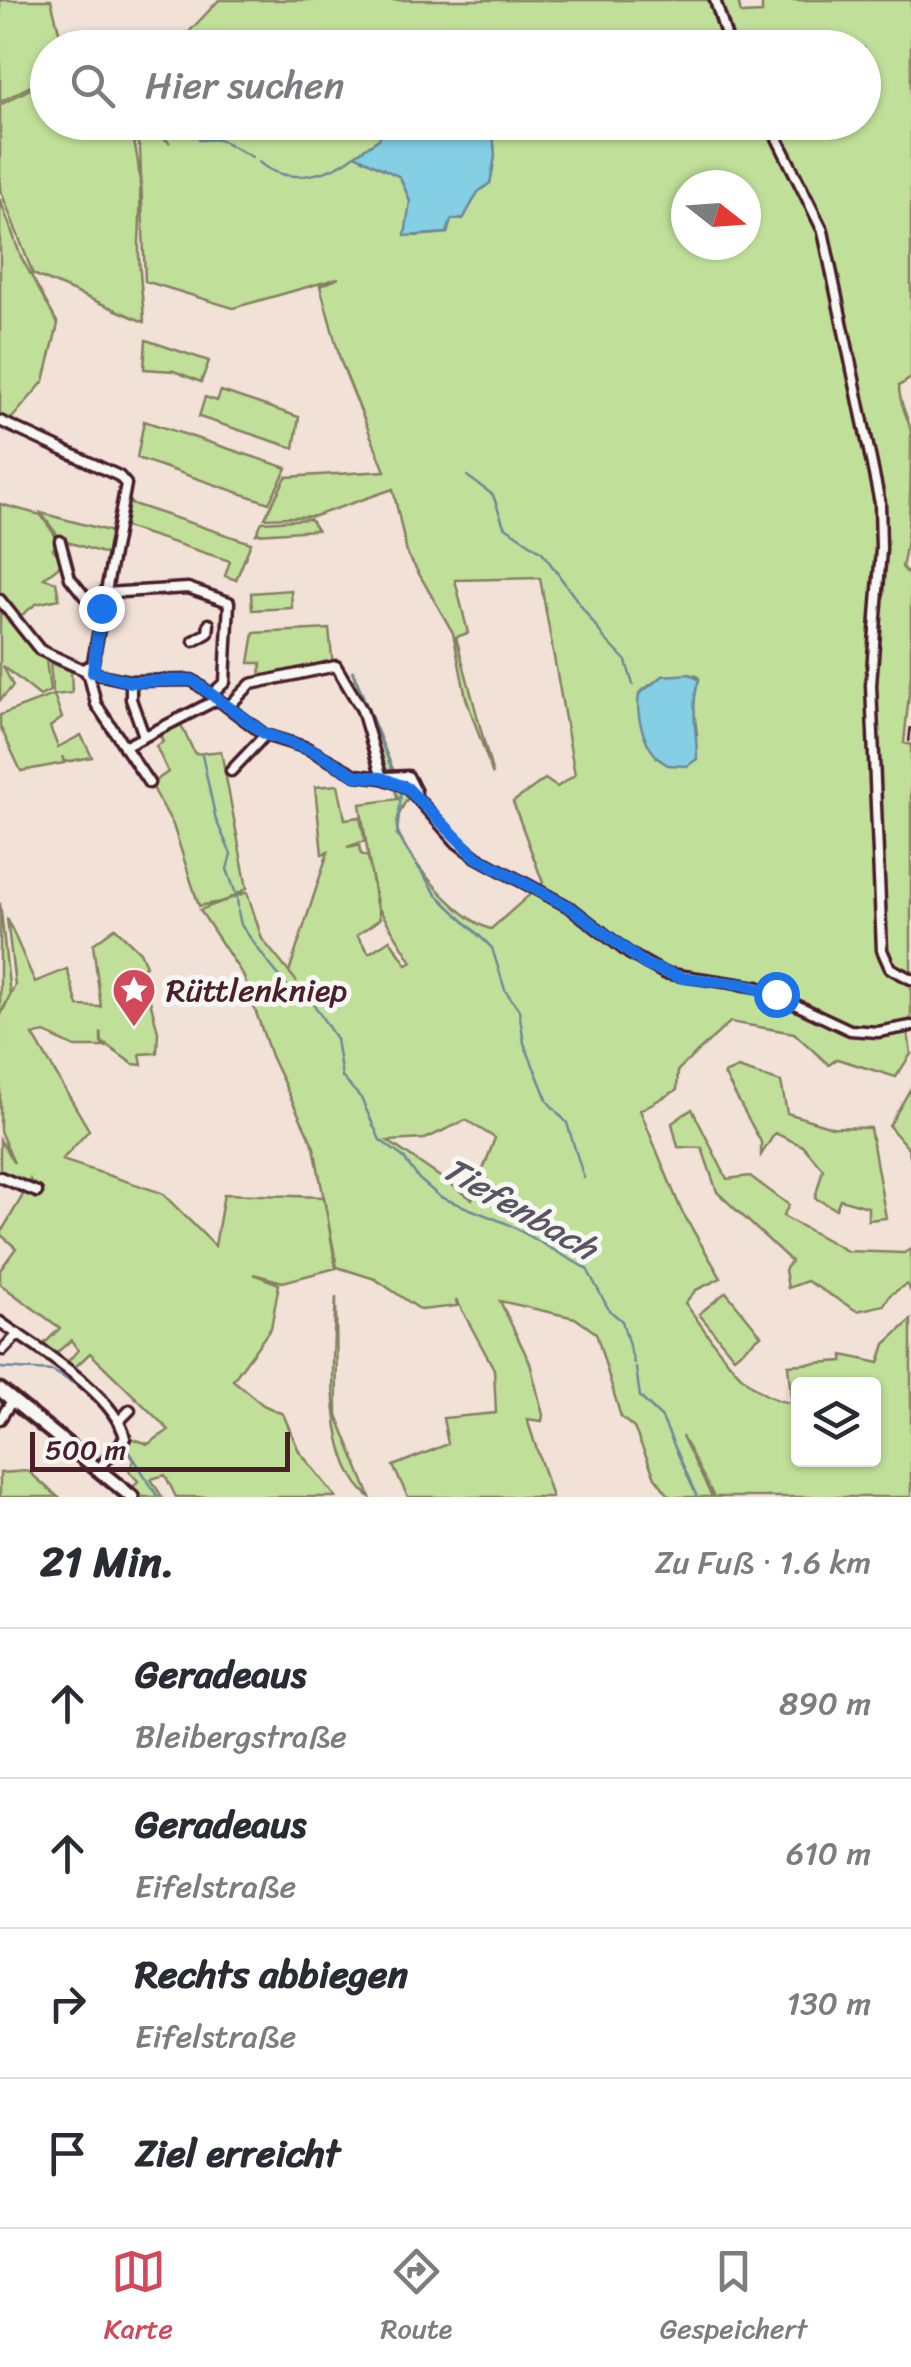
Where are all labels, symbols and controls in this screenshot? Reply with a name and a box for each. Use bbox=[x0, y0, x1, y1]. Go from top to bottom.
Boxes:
search box bbox=[30, 30, 881, 140]
text: Hier suchen bbox=[145, 52, 344, 119]
icon: search bbox=[65, 58, 120, 113]
north arrow bbox=[671, 170, 761, 260]
route end bbox=[79, 586, 125, 632]
place label: Rüttlenkniep bbox=[166, 962, 347, 1019]
place icon: Rüttlenkniep bbox=[111, 967, 157, 1028]
route start bbox=[754, 972, 800, 1018]
water label: Tiefenbach bbox=[431, 1139, 612, 1279]
map controls bbox=[791, 1377, 881, 1467]
button: layers bbox=[791, 1377, 881, 1467]
text: 500 m bbox=[45, 1425, 126, 1474]
scale bar bbox=[30, 1427, 290, 1472]
text: 21 Min. bbox=[40, 1525, 174, 1599]
text: Zu Fuß · 1.6 km bbox=[655, 1534, 871, 1591]
text: Geradeaus bbox=[135, 1641, 306, 1708]
text: 890 m bbox=[779, 1675, 871, 1732]
icon: ahead bbox=[40, 1676, 95, 1731]
text: Bleibergstraße bbox=[135, 1708, 347, 1765]
text: Geradeaus bbox=[135, 1791, 306, 1858]
text: 610 m bbox=[786, 1825, 871, 1882]
icon: ahead bbox=[40, 1826, 95, 1881]
text: Eifelstraße bbox=[135, 1858, 296, 1915]
text: Rechts abbiegen bbox=[135, 1941, 408, 2008]
text: 130 m bbox=[787, 1975, 871, 2032]
icon: right bbox=[40, 1976, 95, 2031]
text: Eifelstraße bbox=[135, 2008, 296, 2065]
text: Ziel erreicht bbox=[135, 2120, 340, 2187]
icon: arrive bbox=[40, 2126, 95, 2181]
tab: Karte bbox=[104, 2244, 173, 2353]
tab: Route bbox=[380, 2244, 452, 2353]
tab: Gespeichert bbox=[660, 2244, 807, 2353]

